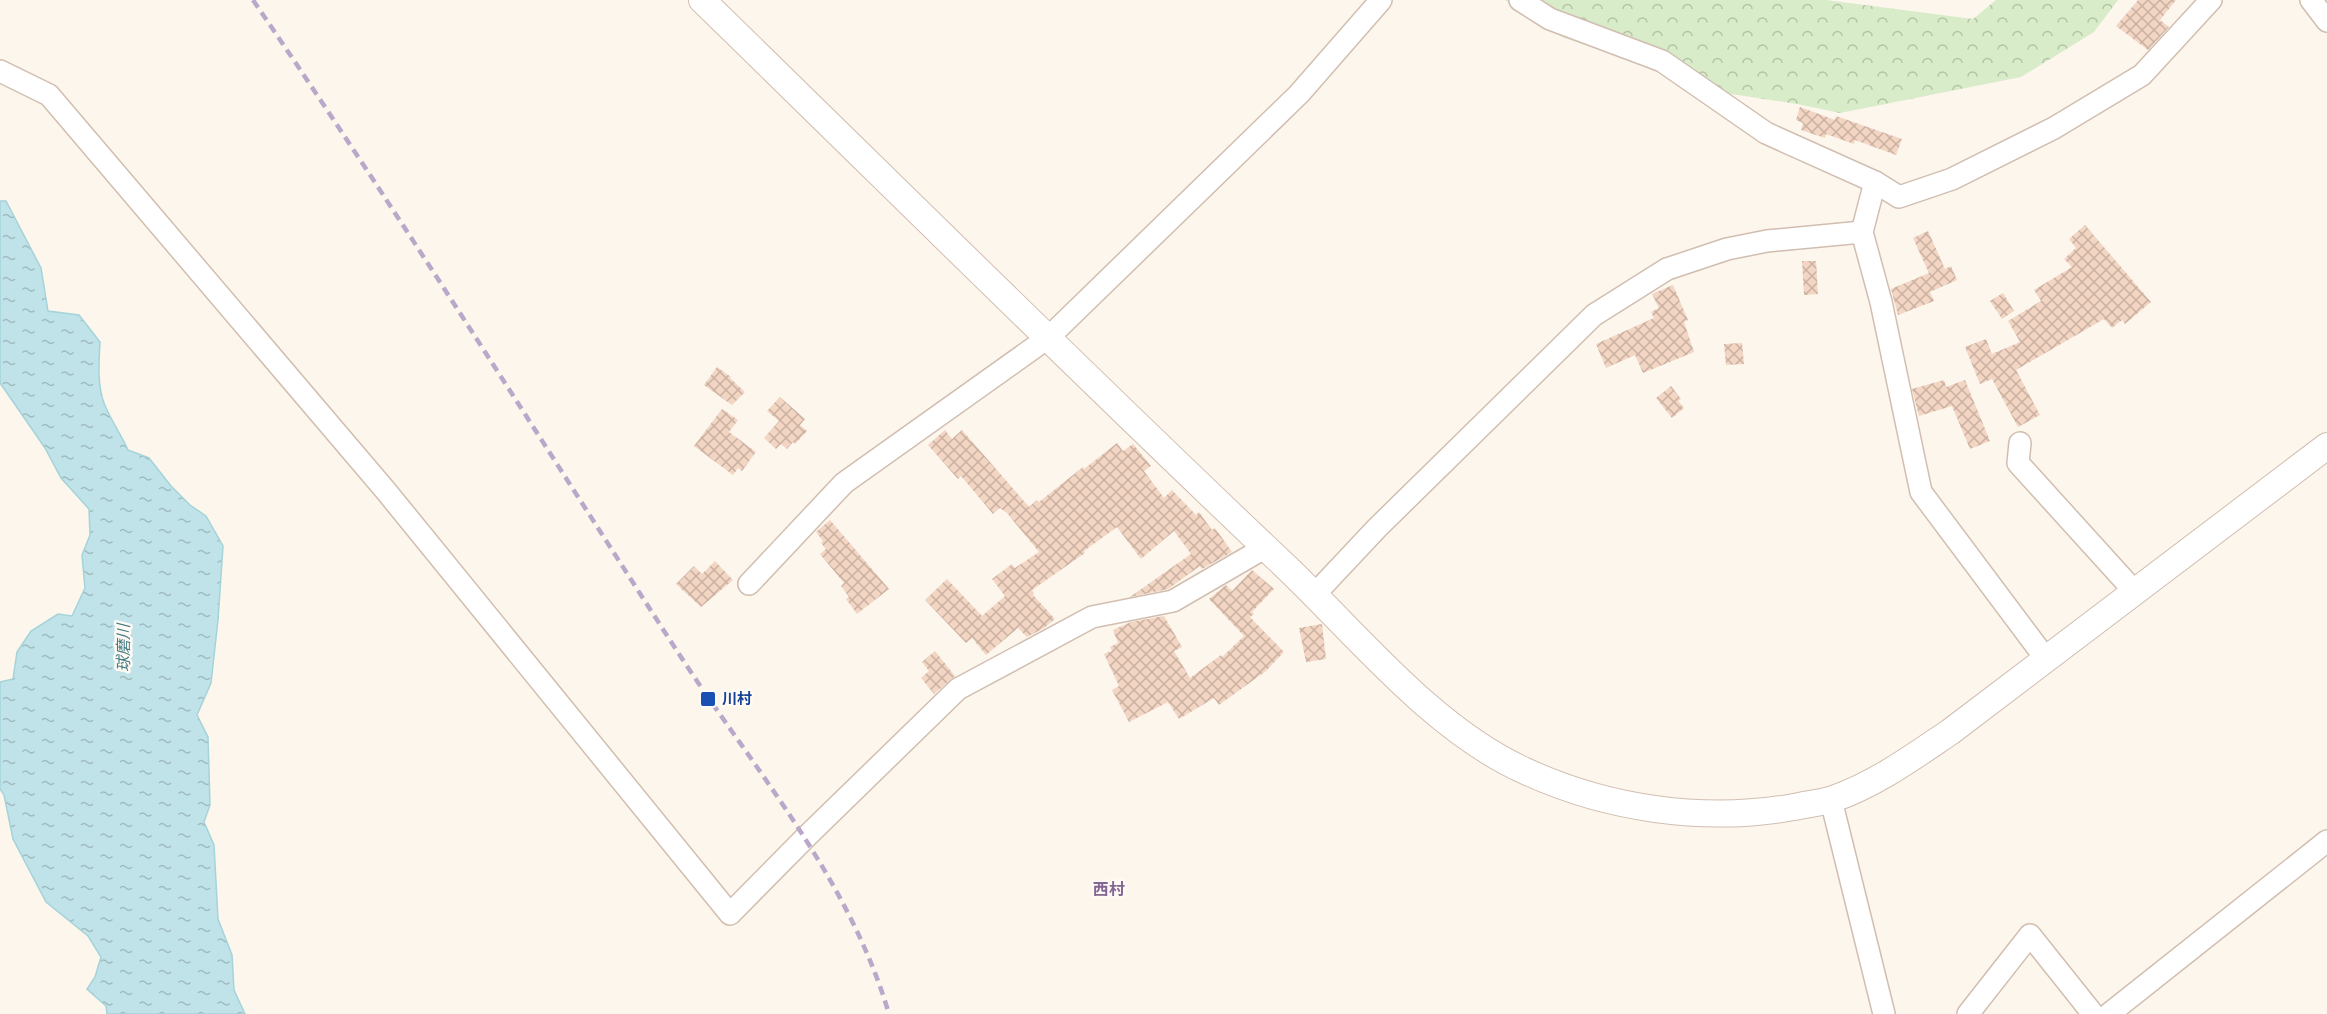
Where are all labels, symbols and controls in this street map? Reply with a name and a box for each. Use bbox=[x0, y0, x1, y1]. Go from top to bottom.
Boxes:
water label: 球磨川 bbox=[114, 622, 133, 672]
marker: 川村 bbox=[699, 690, 717, 708]
place label: 川村 bbox=[722, 690, 752, 708]
district label: 西村 bbox=[1093, 880, 1125, 899]

